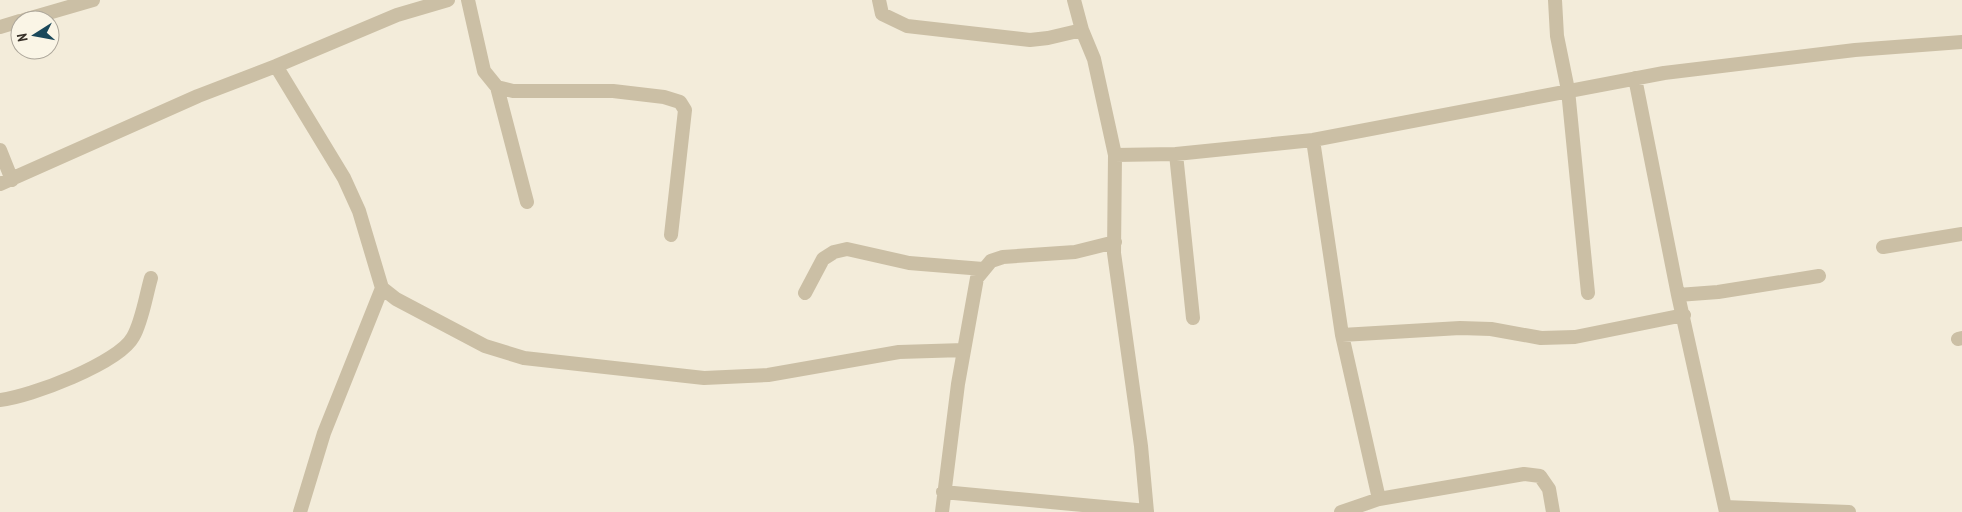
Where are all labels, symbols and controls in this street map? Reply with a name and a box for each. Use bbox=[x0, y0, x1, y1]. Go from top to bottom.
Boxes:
north arrow bbox=[10, 10, 60, 60]
text: N bbox=[13, 32, 32, 43]

